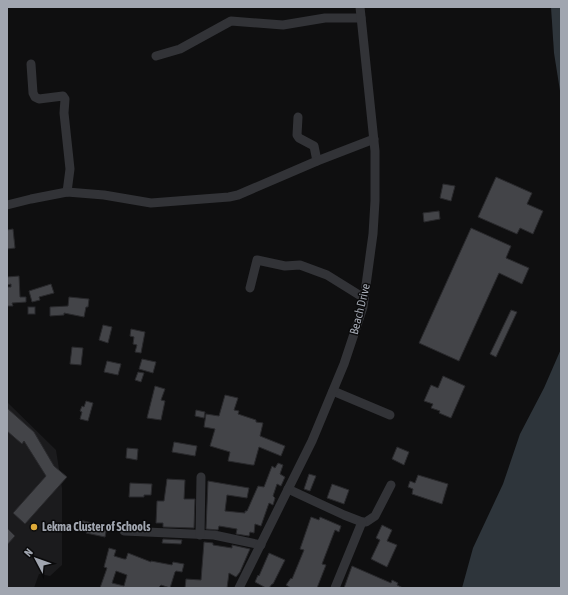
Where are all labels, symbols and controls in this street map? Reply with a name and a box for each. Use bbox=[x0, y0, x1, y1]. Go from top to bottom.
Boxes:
street label: Beach Drive bbox=[347, 282, 373, 336]
place label: Lekma Cluster of Schools bbox=[42, 520, 151, 534]
marker: Lekma Cluster of Schools bbox=[29, 522, 39, 532]
north arrow bbox=[16, 539, 56, 579]
text: N bbox=[22, 546, 35, 559]

